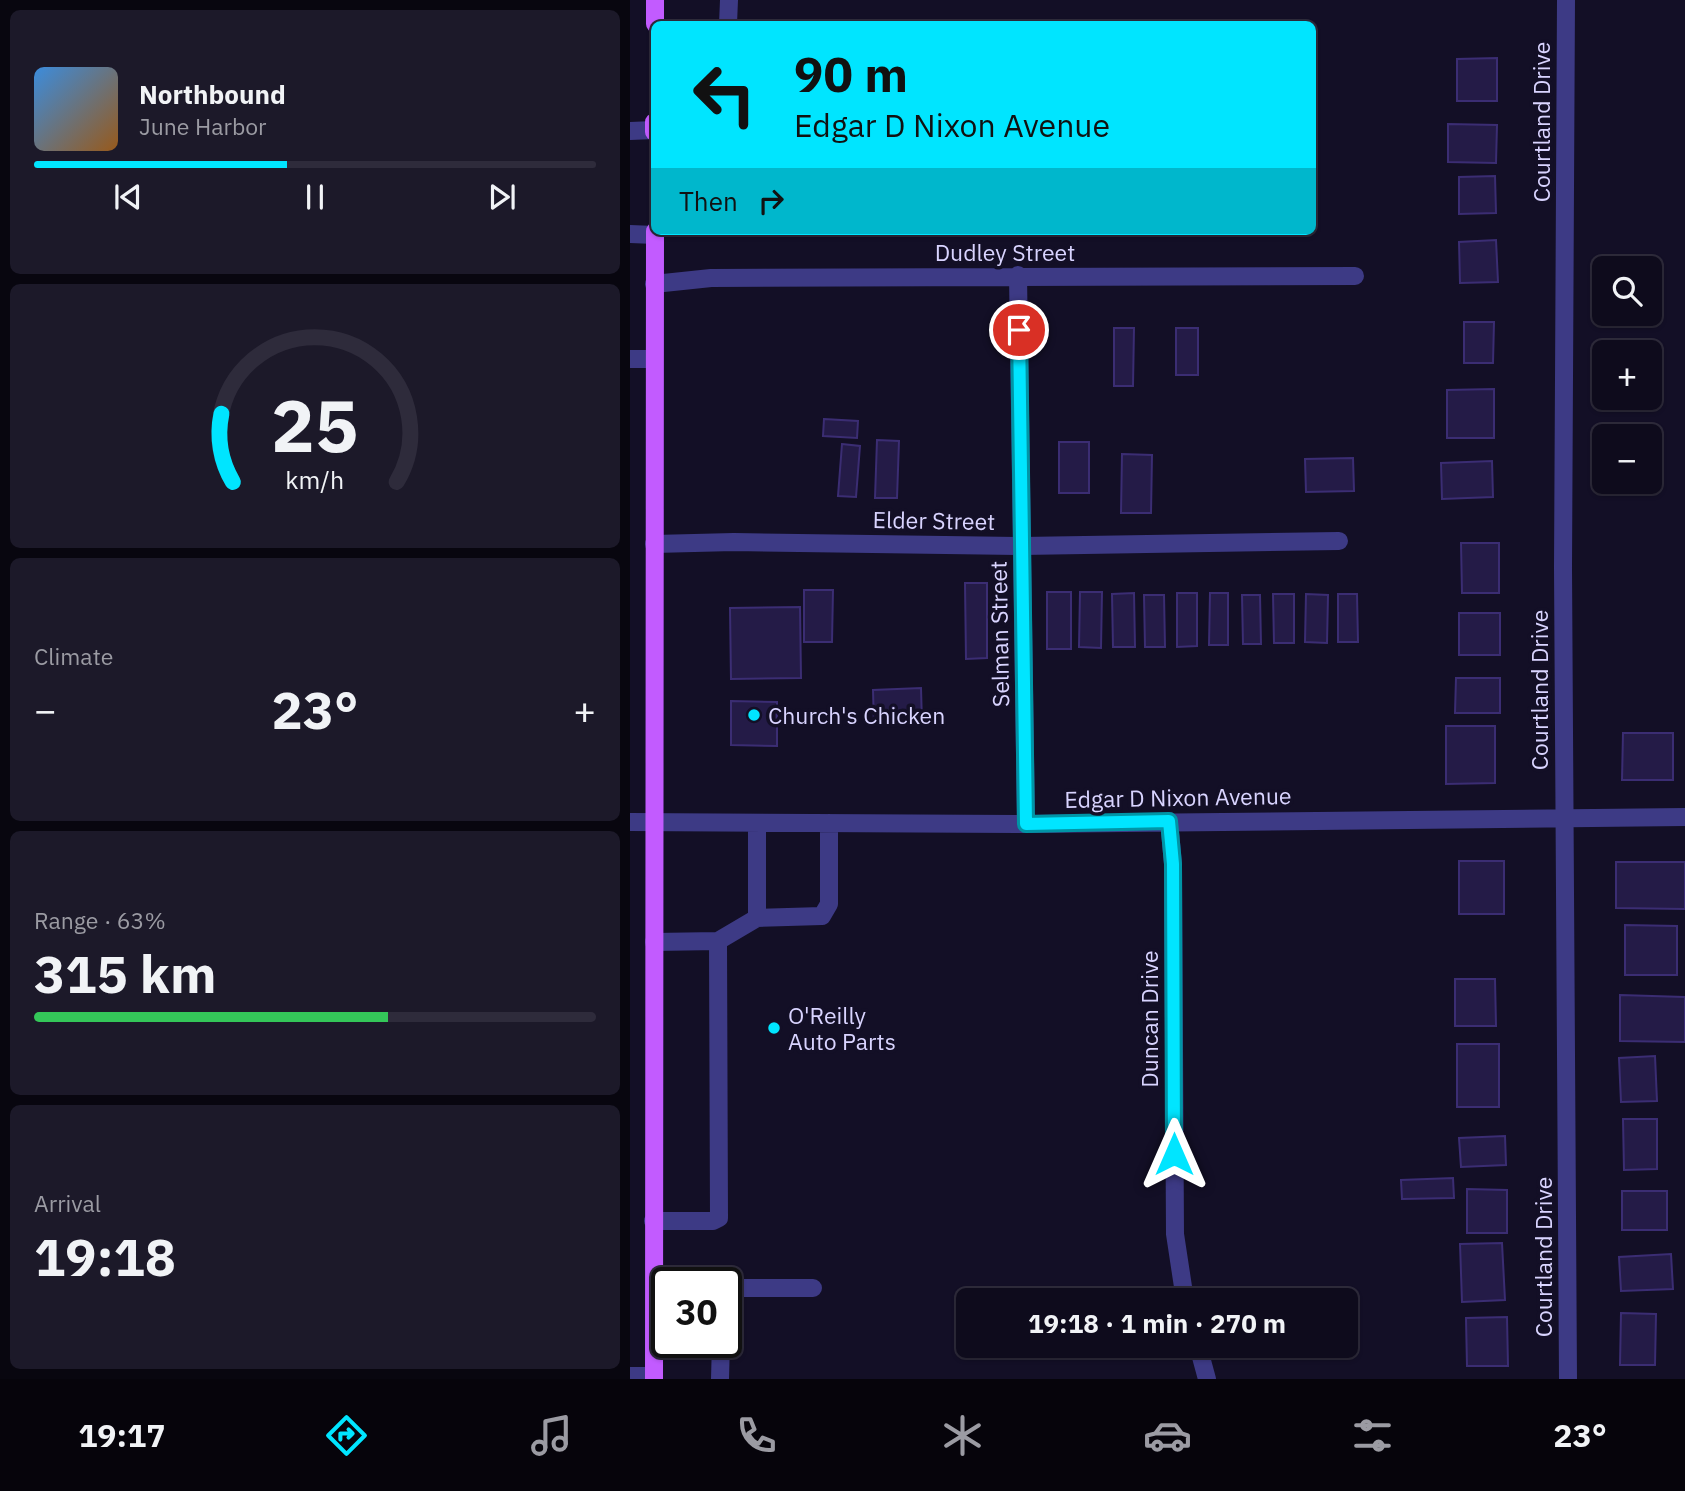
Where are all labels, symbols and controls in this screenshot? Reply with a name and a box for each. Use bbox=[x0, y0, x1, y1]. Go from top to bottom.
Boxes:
text: 90 m bbox=[794, 42, 908, 105]
street label: Courtland Drive bbox=[1526, 42, 1556, 202]
icon: left bbox=[679, 49, 770, 140]
text: Northbound bbox=[139, 77, 286, 111]
text: Edgar D Nixon Avenue bbox=[794, 104, 1110, 146]
text: June Harbor bbox=[139, 111, 267, 141]
icon: previous bbox=[109, 178, 147, 216]
icon: pause bbox=[296, 178, 334, 216]
icon: next bbox=[483, 178, 521, 216]
icon: right bbox=[752, 182, 790, 220]
text: Then bbox=[679, 184, 738, 218]
street label: Dudley Street bbox=[935, 237, 1075, 267]
map controls bbox=[1592, 256, 1662, 494]
button: search bbox=[1592, 256, 1662, 326]
pin bbox=[989, 300, 1049, 360]
icon: arrive bbox=[1000, 311, 1038, 349]
button: + bbox=[1592, 340, 1662, 410]
text: 25 bbox=[271, 377, 359, 472]
button: − bbox=[1592, 424, 1662, 494]
text: km/h bbox=[286, 462, 344, 495]
street label: Elder Street bbox=[872, 504, 996, 536]
street label: Selman Street bbox=[983, 561, 1015, 707]
street label: Courtland Drive bbox=[1524, 610, 1554, 770]
text: Climate bbox=[34, 641, 113, 671]
text: 23° bbox=[272, 676, 358, 743]
text: − bbox=[34, 685, 57, 734]
text: + bbox=[573, 685, 596, 734]
place label: Church's Chicken bbox=[768, 700, 945, 730]
marker: Church's Chicken bbox=[746, 707, 762, 723]
street label: Edgar D Nixon Avenue bbox=[1064, 780, 1292, 814]
text: Range · 63% bbox=[34, 905, 166, 935]
text: 315 km bbox=[34, 940, 216, 1007]
street label: Duncan Drive bbox=[1134, 950, 1164, 1088]
place label: O'Reilly Auto Parts bbox=[788, 1000, 896, 1056]
marker: O'Reilly Auto Parts bbox=[766, 1020, 782, 1036]
position arrow bbox=[1137, 1117, 1211, 1191]
street label: Courtland Drive bbox=[1528, 1177, 1558, 1337]
text: Arrival bbox=[34, 1188, 101, 1218]
text: 19:18 bbox=[34, 1223, 176, 1290]
speed limit sign: 30 bbox=[651, 1267, 742, 1358]
text: 19:18 · 1 min · 270 m bbox=[1028, 1306, 1286, 1340]
icon: directions bbox=[322, 1411, 371, 1460]
icon: music bbox=[527, 1411, 576, 1460]
icon: phone bbox=[732, 1411, 781, 1460]
icon: climate bbox=[938, 1411, 987, 1460]
icon: car bbox=[1143, 1411, 1192, 1460]
icon: filters bbox=[1348, 1411, 1397, 1460]
text: 19:17 bbox=[78, 1414, 166, 1456]
text: 23° bbox=[1553, 1414, 1607, 1456]

